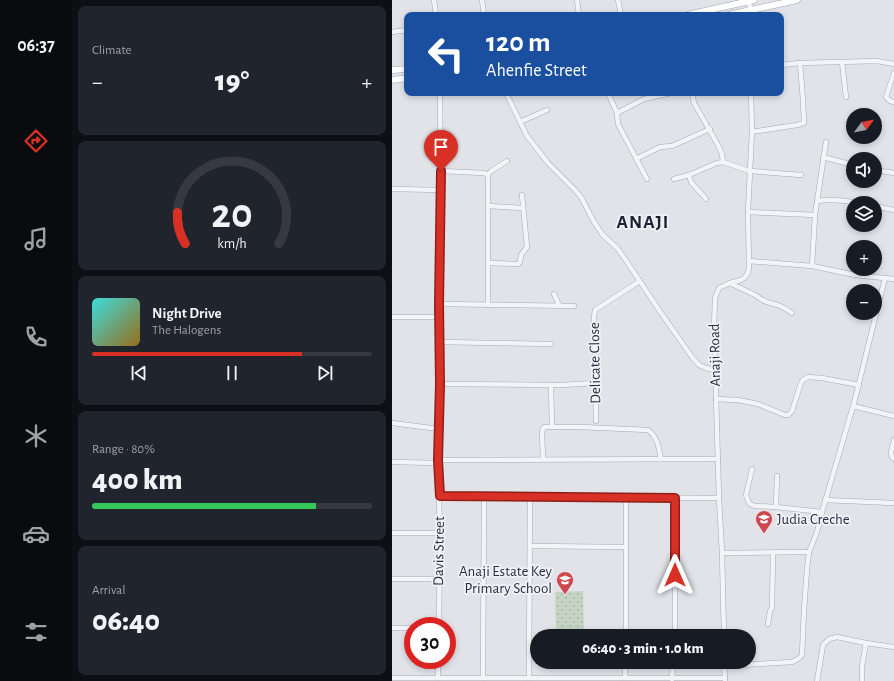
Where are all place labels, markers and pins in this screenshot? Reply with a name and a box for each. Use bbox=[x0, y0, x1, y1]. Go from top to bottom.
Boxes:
pin bbox=[424, 130, 458, 171]
school or university icon: Judia Creche bbox=[754, 509, 774, 534]
place label: Judia Creche bbox=[777, 512, 850, 527]
place label: Anaji Estate Key Primary School bbox=[459, 564, 553, 596]
school or university icon: Anaji Estate Key Primary School bbox=[555, 570, 575, 595]

